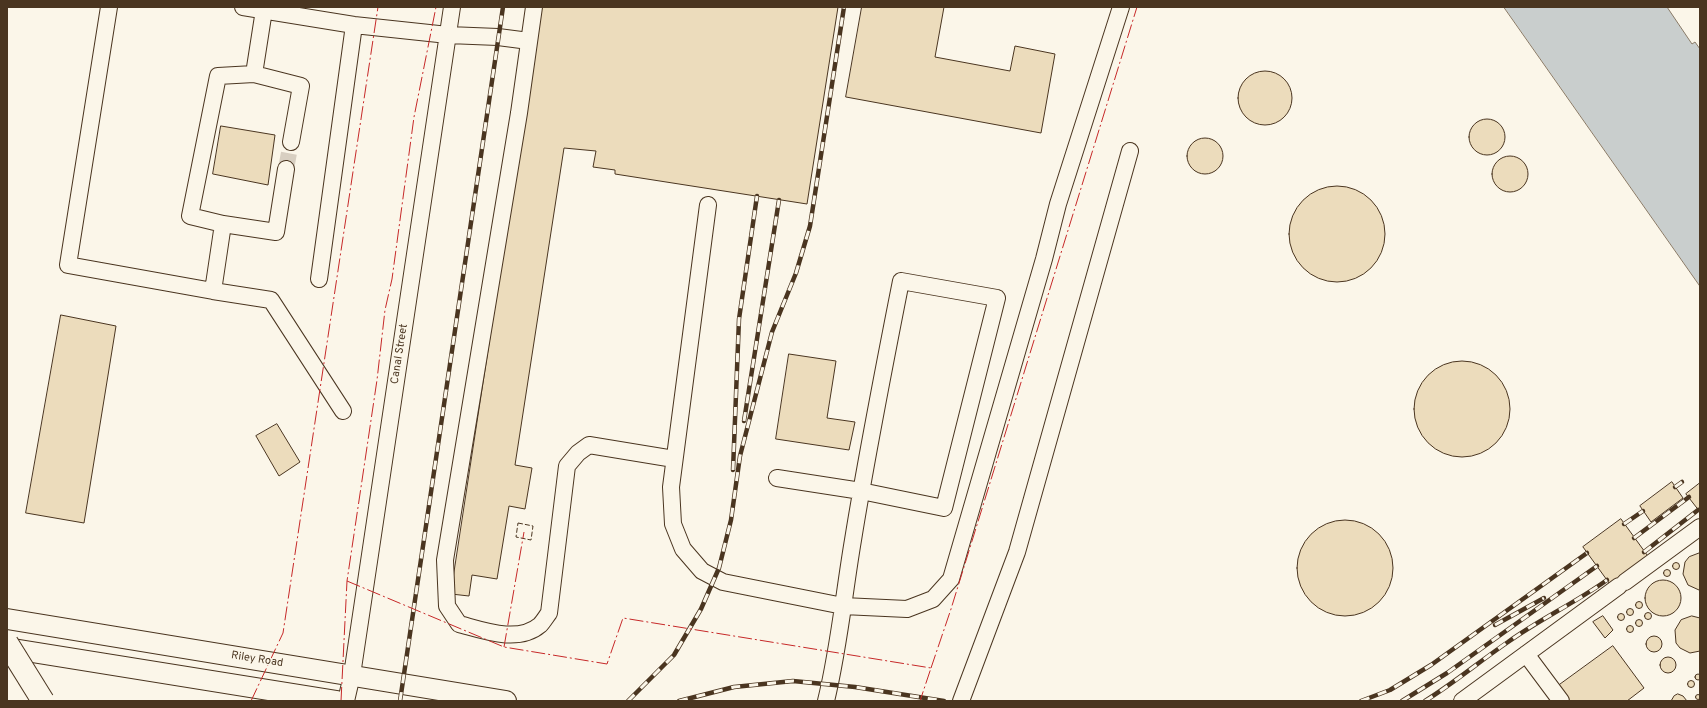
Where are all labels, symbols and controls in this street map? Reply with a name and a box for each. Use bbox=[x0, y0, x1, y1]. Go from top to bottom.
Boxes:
street label: Canal Street bbox=[389, 323, 411, 385]
street label: Riley Road bbox=[230, 649, 284, 671]

